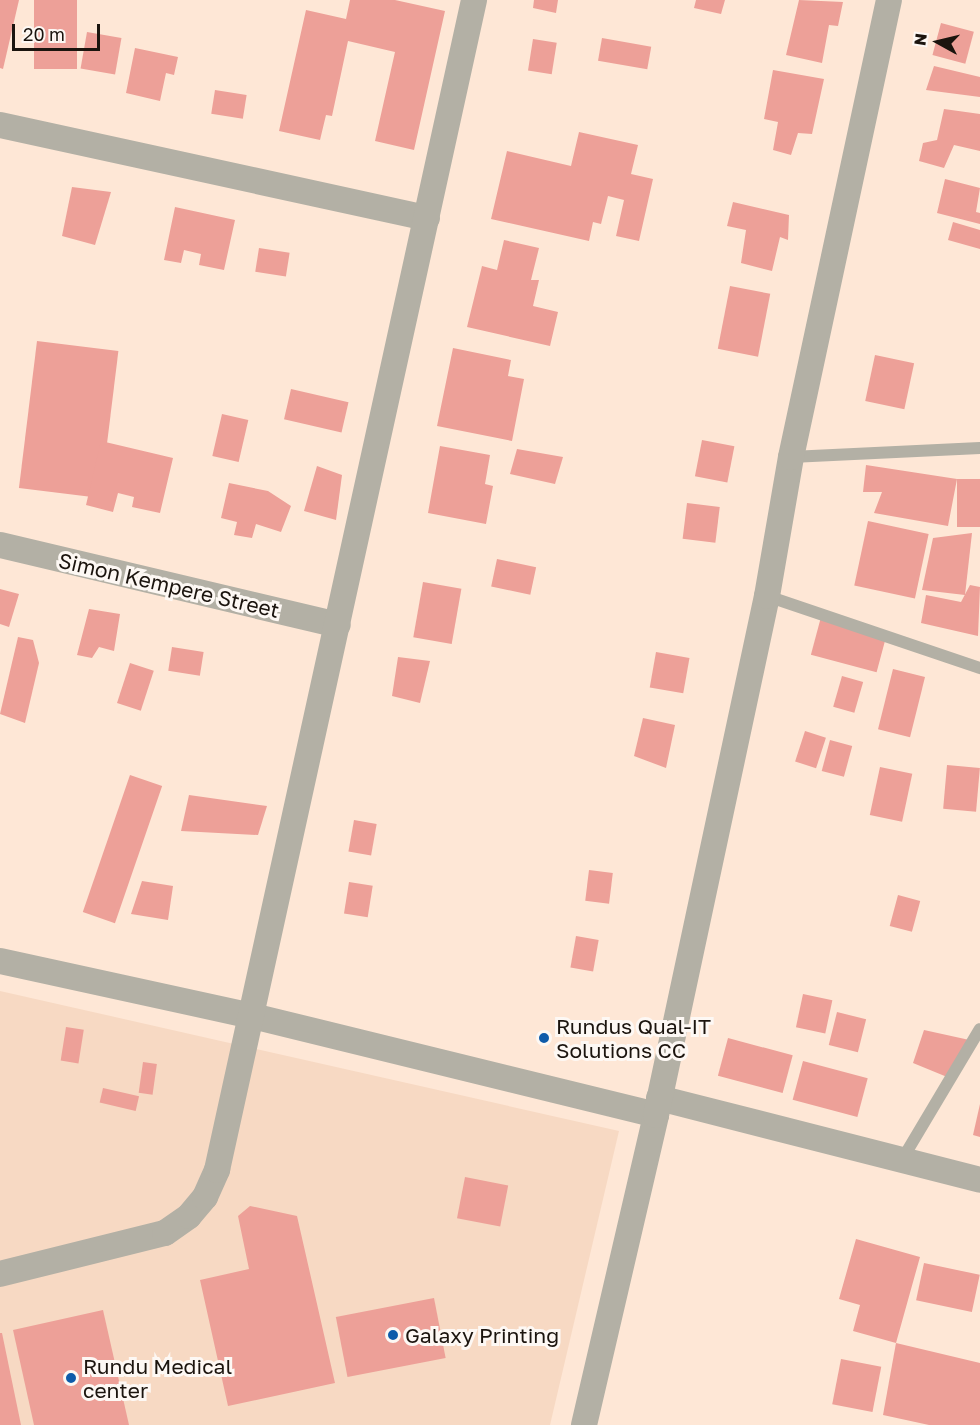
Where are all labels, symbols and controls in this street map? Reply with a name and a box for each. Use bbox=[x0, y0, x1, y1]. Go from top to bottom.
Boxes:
scale bar bbox=[15, 12, 104, 50]
north arrow bbox=[908, 12, 968, 72]
text: 20 m bbox=[23, 23, 65, 45]
text: N bbox=[909, 32, 931, 47]
street label: Simon Kempere Street bbox=[56, 547, 282, 623]
place label: Rundus Qual-IT Solutions CC bbox=[556, 1013, 711, 1063]
marker: Rundus Qual-IT Solutions CC bbox=[537, 1031, 551, 1045]
place label: Galaxy Printing bbox=[405, 1322, 559, 1348]
marker: Galaxy Printing bbox=[386, 1328, 400, 1342]
place label: Rundu Medical center bbox=[83, 1353, 232, 1403]
marker: Rundu Medical center bbox=[64, 1371, 78, 1385]

